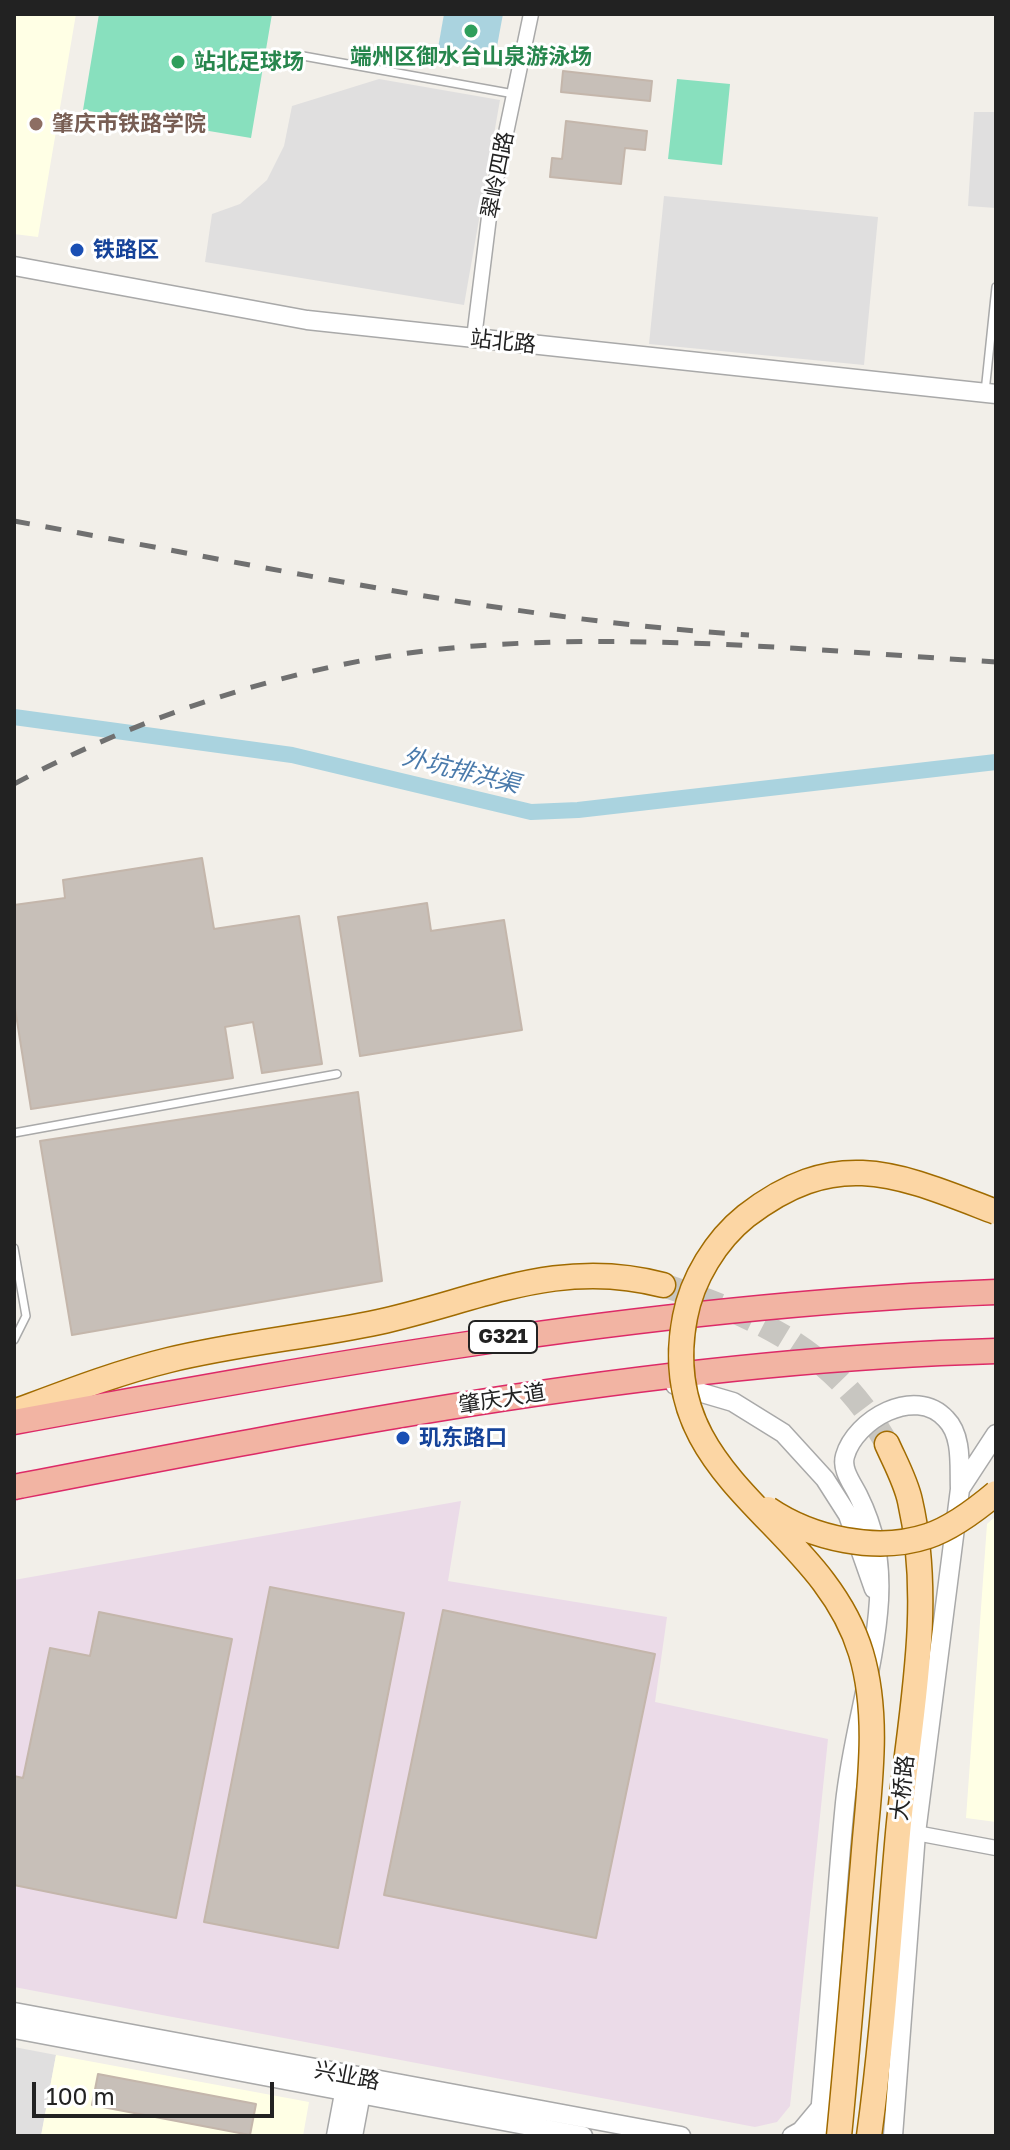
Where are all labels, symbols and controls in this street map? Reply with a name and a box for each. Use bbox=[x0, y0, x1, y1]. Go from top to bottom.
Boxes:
marker: 端州区御水台山泉游泳场 bbox=[462, 22, 480, 40]
place label: 端州区御水台山泉游泳场 bbox=[350, 44, 592, 70]
place label: 站北足球场 bbox=[194, 49, 304, 75]
marker: 站北足球场 bbox=[169, 53, 187, 71]
place label: 肇庆市铁路学院 bbox=[52, 111, 206, 137]
marker: 肇庆市铁路学院 bbox=[27, 115, 45, 133]
street label: 翠岭四路 bbox=[477, 129, 519, 221]
place label: 铁路区 bbox=[93, 237, 159, 263]
marker: 铁路区 bbox=[68, 241, 86, 259]
street label: 站北路 bbox=[469, 325, 537, 359]
water label: 外坑排洪渠 bbox=[399, 743, 523, 799]
road number: G321 bbox=[469, 1321, 537, 1353]
street label: 肇庆大道 bbox=[456, 1379, 548, 1419]
place label: 玑东路口 bbox=[419, 1425, 507, 1451]
marker: 玑东路口 bbox=[394, 1429, 412, 1447]
street label: 大桥路 bbox=[886, 1754, 920, 1822]
street label: 兴业路 bbox=[312, 2057, 382, 2095]
scale bar bbox=[36, 2066, 278, 2116]
text: 100 m bbox=[46, 2081, 115, 2110]

